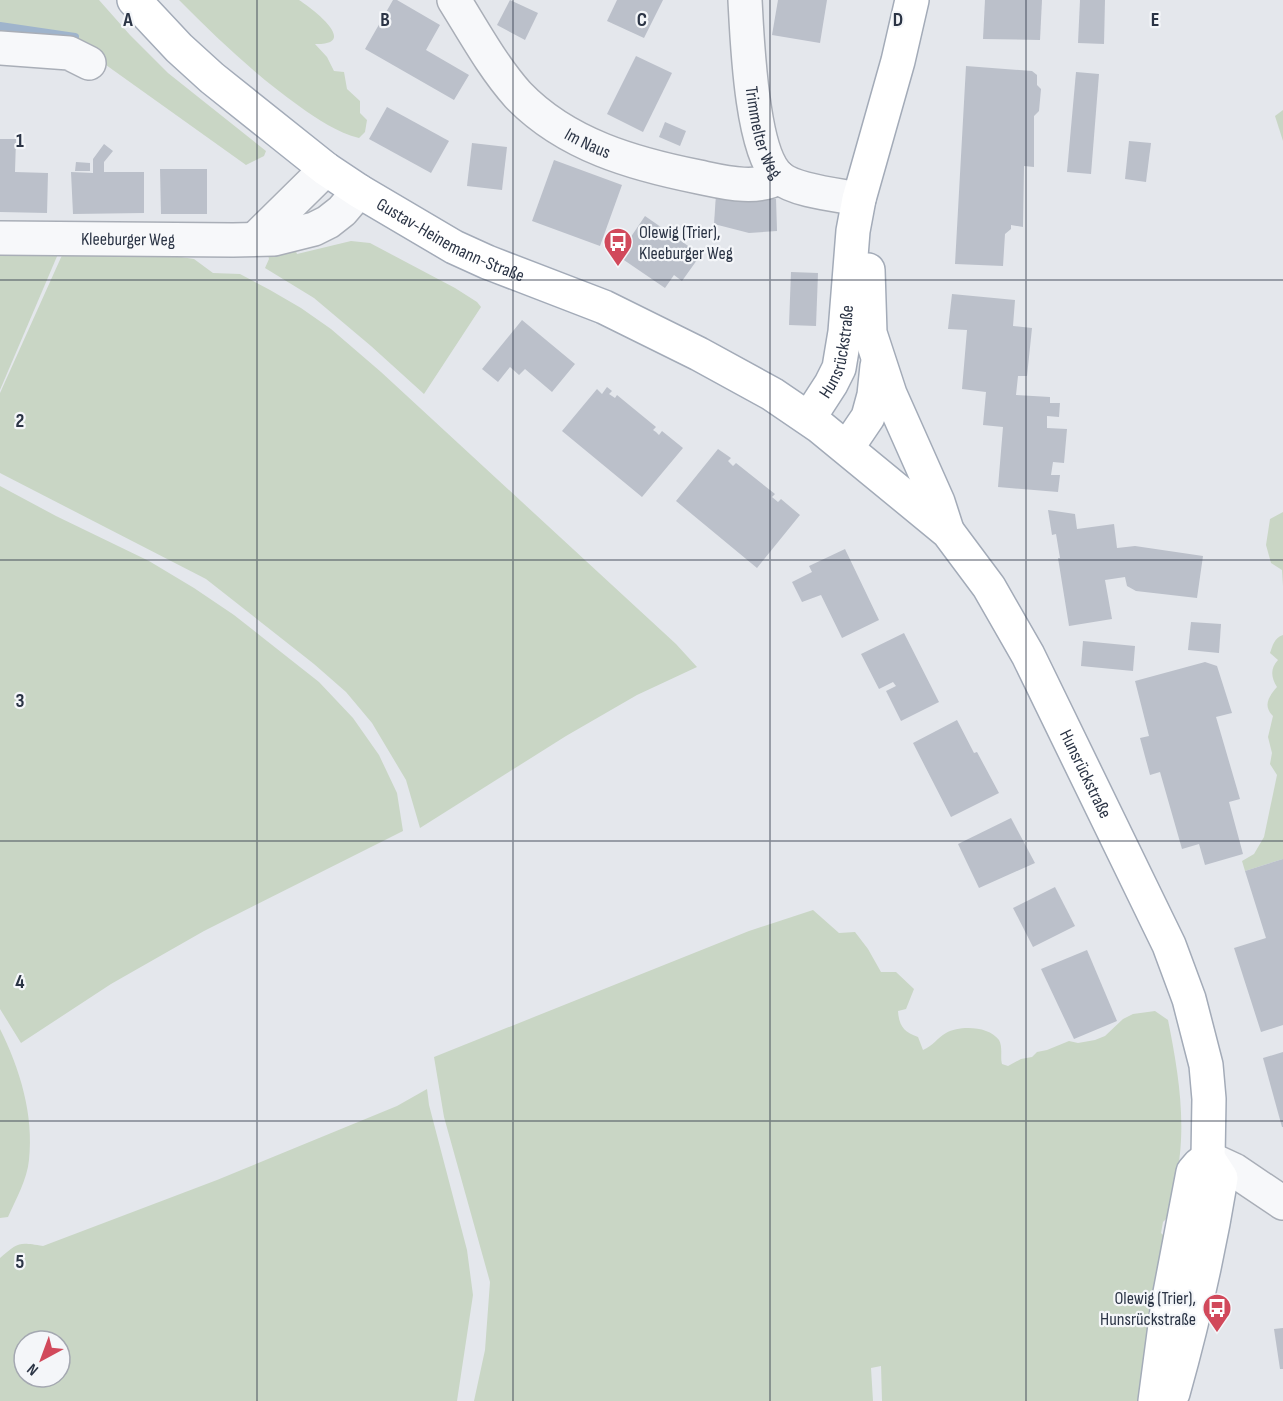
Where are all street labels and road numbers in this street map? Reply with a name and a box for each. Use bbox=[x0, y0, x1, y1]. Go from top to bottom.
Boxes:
street label: Trimmelter Weg bbox=[741, 85, 786, 183]
street label: Im Naus bbox=[561, 123, 614, 163]
street label: Gustav-Heinemann-Straße bbox=[373, 193, 528, 286]
street label: Kleeburger Weg bbox=[81, 228, 175, 250]
street label: Hunsrückstraße bbox=[814, 304, 858, 402]
street label: Hunsrückstraße bbox=[1055, 726, 1116, 822]

